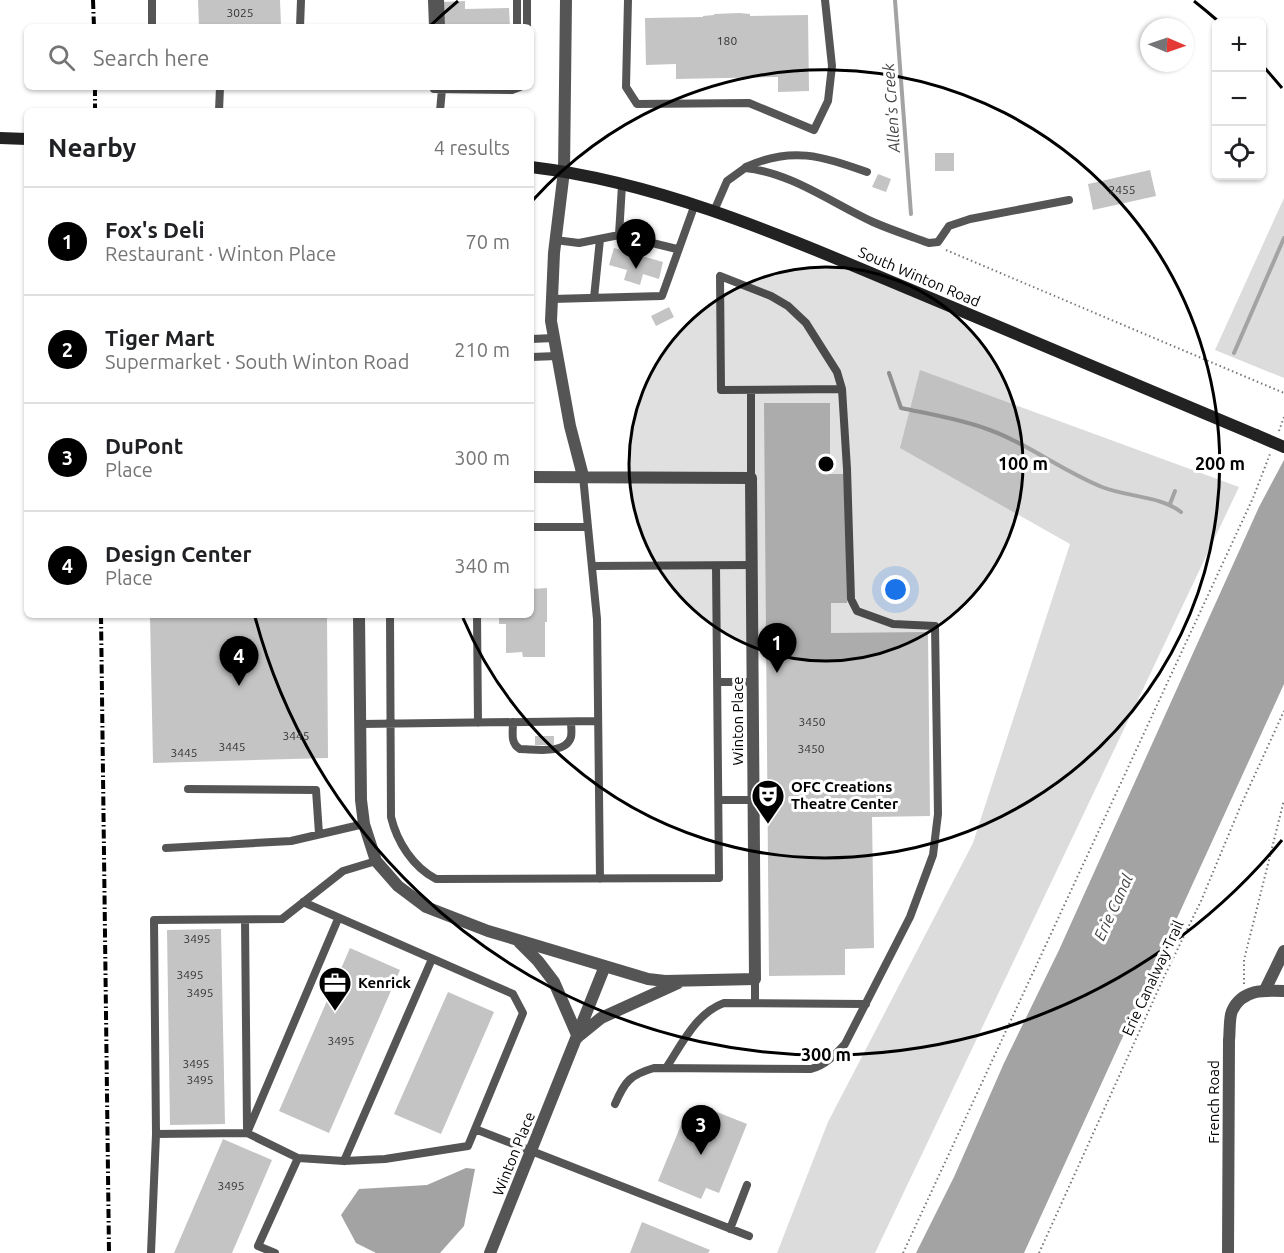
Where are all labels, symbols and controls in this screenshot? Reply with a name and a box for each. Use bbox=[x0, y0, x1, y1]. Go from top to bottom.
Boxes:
house number: 3025 bbox=[226, 6, 254, 19]
north arrow bbox=[1140, 18, 1194, 72]
map controls bbox=[1212, 18, 1266, 180]
button: + bbox=[1212, 18, 1266, 72]
search box bbox=[24, 24, 534, 90]
house number: 180 bbox=[717, 34, 737, 47]
icon: search bbox=[45, 41, 78, 74]
text: Search here bbox=[93, 45, 209, 70]
water label: Allen's Creek bbox=[879, 62, 903, 154]
button: − bbox=[1212, 72, 1266, 126]
button: locate bbox=[1212, 126, 1266, 180]
text: Nearby bbox=[48, 133, 136, 162]
text: 4 results bbox=[434, 136, 510, 159]
house number: 2455 bbox=[1108, 183, 1136, 196]
text: Fox's Deli bbox=[105, 217, 205, 242]
pin: 2 bbox=[616, 220, 656, 269]
text: 1 bbox=[62, 230, 73, 253]
text: 70 m bbox=[466, 230, 510, 253]
text: Restaurant · Winton Place bbox=[105, 242, 336, 265]
street label: South Winton Road bbox=[856, 243, 983, 310]
text: Tiger Mart bbox=[105, 325, 215, 350]
text: 2 bbox=[62, 338, 73, 361]
text: 210 m bbox=[454, 338, 510, 361]
text: Supermarket · South Winton Road bbox=[105, 350, 409, 373]
text: DuPont bbox=[105, 433, 183, 458]
text: 3 bbox=[62, 446, 73, 469]
text: 300 m bbox=[454, 446, 510, 469]
text: 100 m bbox=[998, 453, 1048, 473]
text: 200 m bbox=[1195, 453, 1245, 473]
centre of rings bbox=[816, 454, 836, 474]
text: Place bbox=[105, 458, 153, 481]
text: Design Center bbox=[105, 541, 252, 566]
text: 4 bbox=[62, 554, 73, 577]
text: 340 m bbox=[454, 554, 510, 577]
text: Place bbox=[105, 566, 153, 589]
your location bbox=[881, 575, 910, 604]
pin: 1 bbox=[758, 624, 796, 673]
pin: 4 bbox=[220, 636, 258, 686]
street label: Winton Place bbox=[729, 677, 746, 765]
house number: 3450 bbox=[798, 715, 826, 728]
house number: 3445 bbox=[282, 729, 310, 742]
house number: 3445 bbox=[218, 740, 246, 753]
house number: 3450 bbox=[797, 742, 825, 755]
house number: 3445 bbox=[170, 746, 198, 759]
theatre icon: OFC Creations Theatre Center bbox=[750, 778, 786, 825]
place label: OFC Creations Theatre Center bbox=[791, 778, 899, 812]
water label: Erie Canal bbox=[1090, 871, 1136, 943]
street label: Erie Canalway Trail bbox=[1118, 917, 1187, 1038]
house number: 3495 bbox=[183, 932, 211, 945]
office icon: Kenrick bbox=[317, 965, 353, 1012]
house number: 3495 bbox=[176, 968, 204, 981]
place label: Kenrick bbox=[358, 974, 412, 991]
house number: 3495 bbox=[186, 986, 214, 999]
house number: 3495 bbox=[327, 1034, 355, 1047]
text: 300 m bbox=[801, 1044, 851, 1064]
house number: 3495 bbox=[182, 1057, 210, 1070]
street label: French Road bbox=[1205, 1060, 1222, 1144]
house number: 3495 bbox=[186, 1073, 214, 1086]
pin: 3 bbox=[682, 1106, 720, 1155]
street label: Winton Place bbox=[489, 1109, 538, 1198]
house number: 3495 bbox=[217, 1179, 245, 1192]

